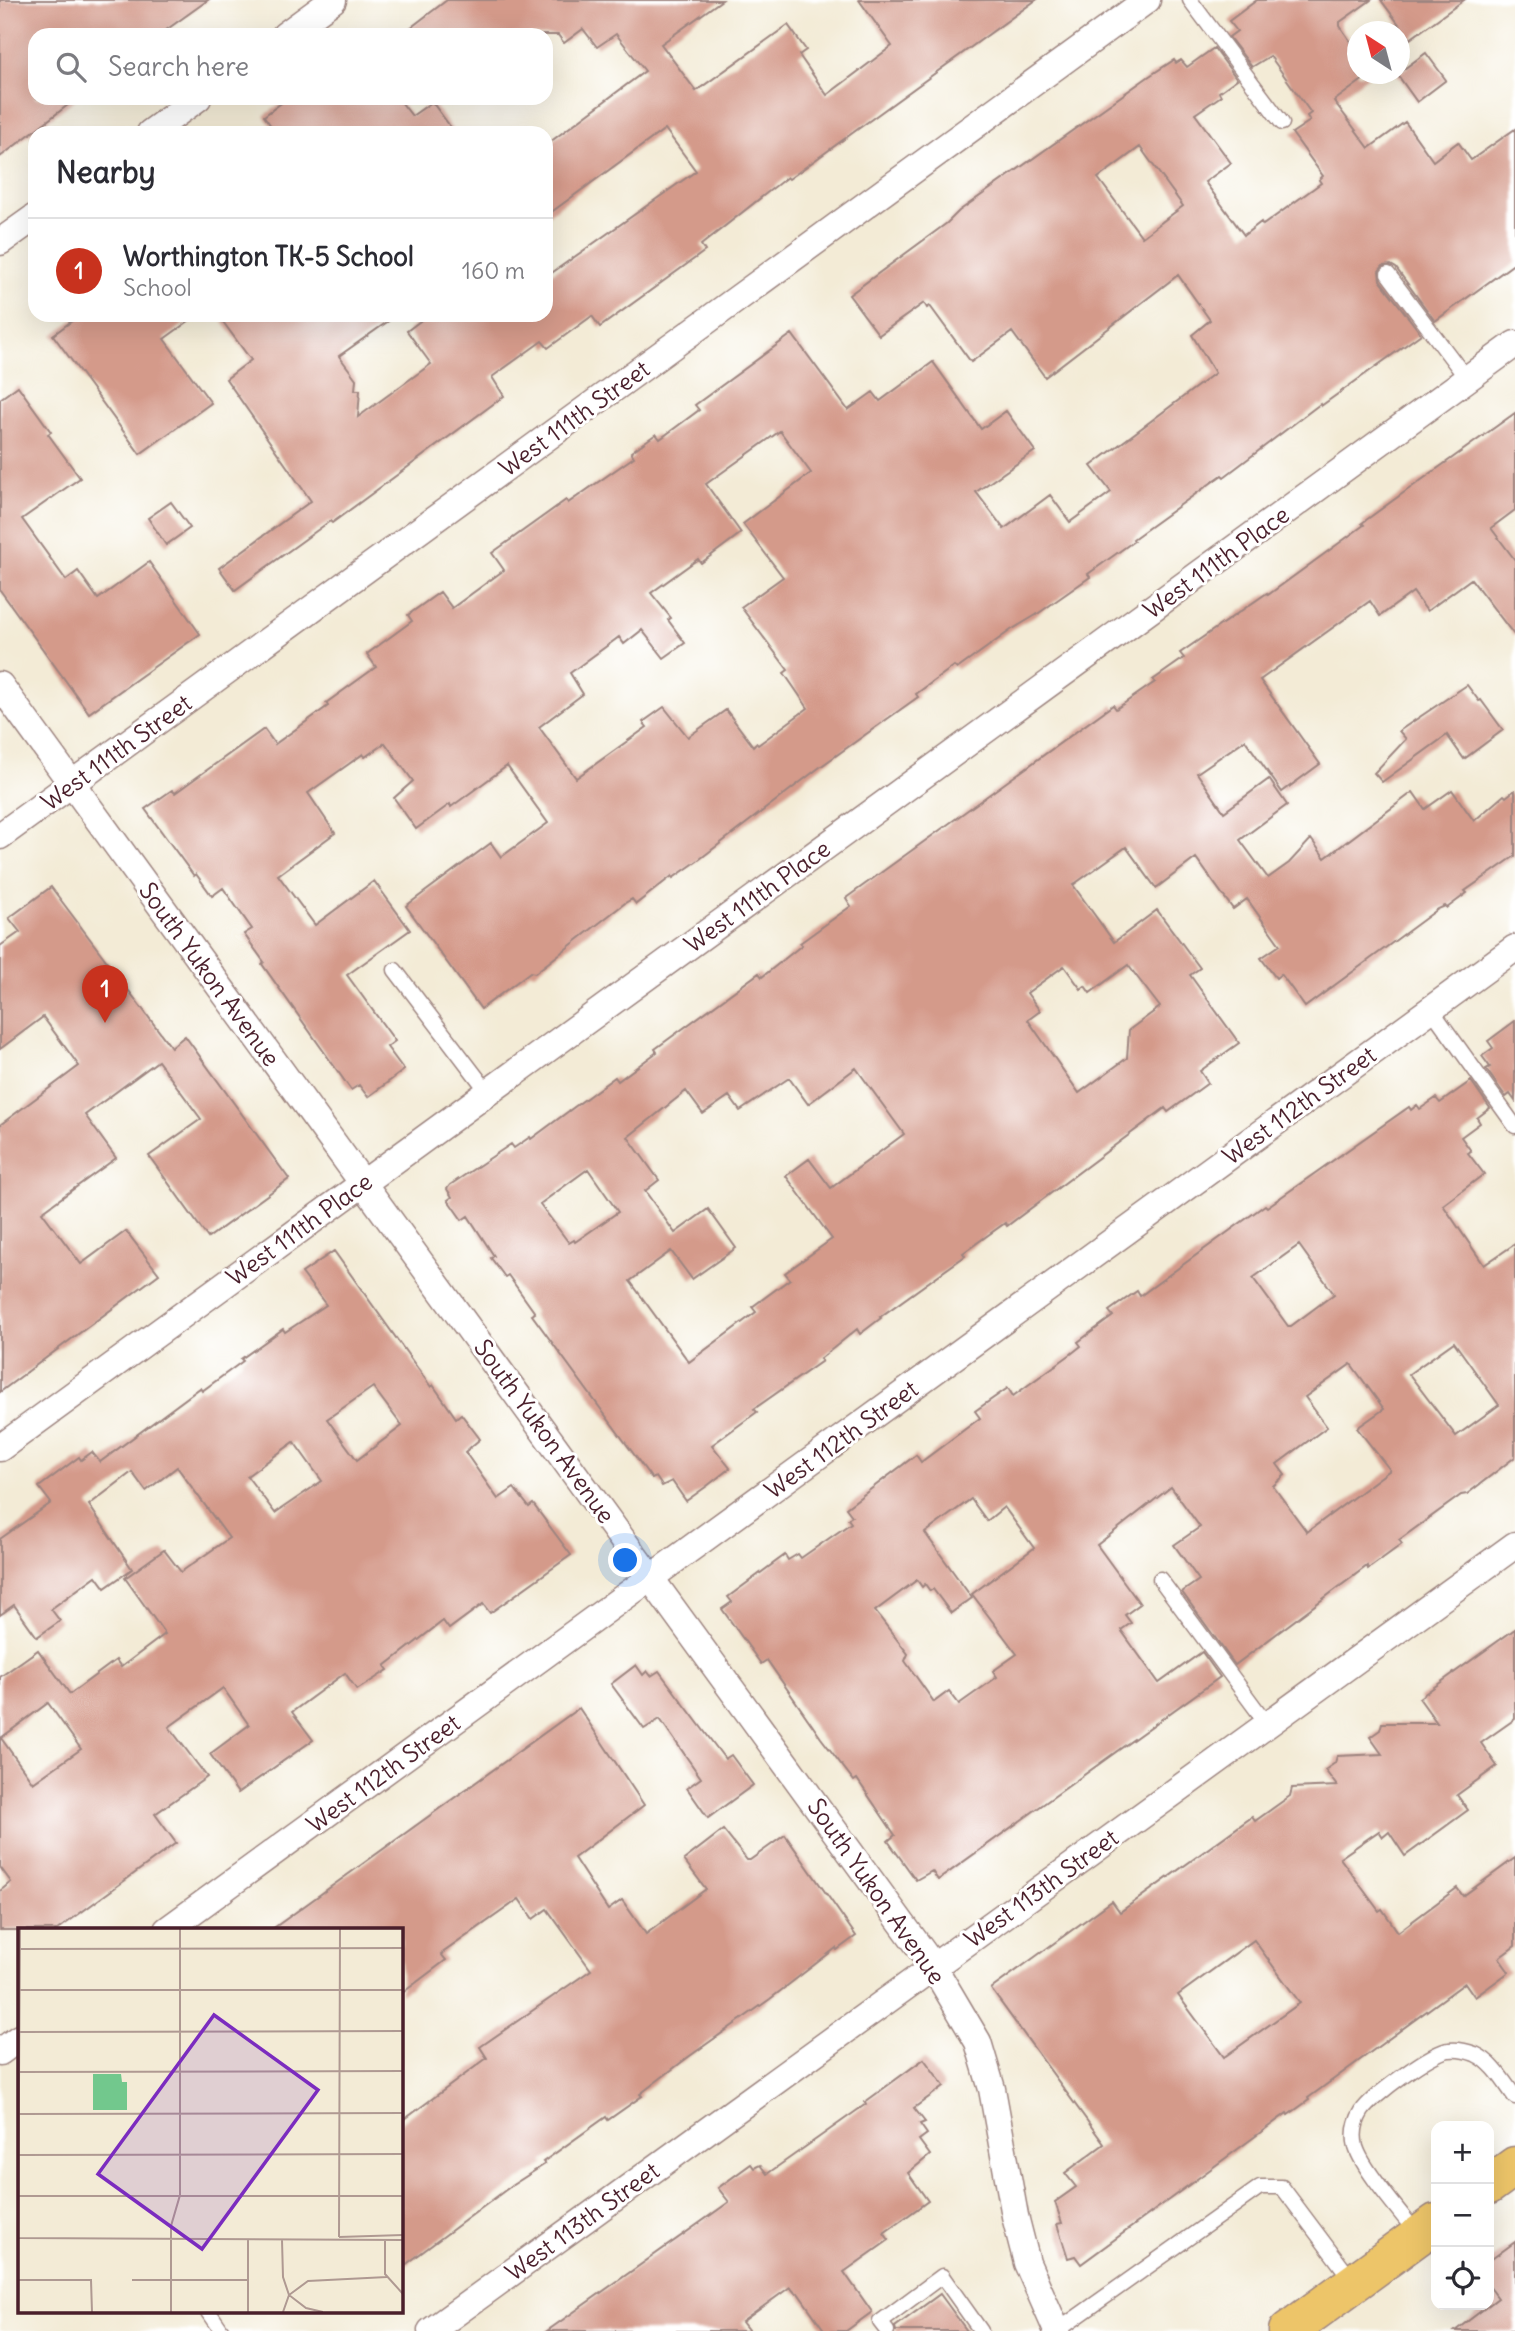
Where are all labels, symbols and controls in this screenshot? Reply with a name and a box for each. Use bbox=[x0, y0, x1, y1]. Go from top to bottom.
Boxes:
north arrow bbox=[1347, 21, 1410, 84]
search box bbox=[28, 28, 553, 105]
icon: search bbox=[52, 48, 90, 86]
text: Search here bbox=[108, 50, 249, 83]
text: Nearby bbox=[56, 153, 156, 191]
text: Worthington TK-5 School bbox=[123, 240, 414, 273]
text: 1 bbox=[74, 256, 84, 285]
text: 160 m bbox=[462, 256, 525, 285]
text: School bbox=[123, 273, 192, 302]
street label: West 111th Street bbox=[493, 353, 655, 483]
street label: West 111th Place bbox=[1137, 499, 1295, 625]
street label: West 111th Street bbox=[35, 687, 197, 817]
street label: West 111th Place bbox=[678, 833, 836, 959]
street label: South Yukon Avenue bbox=[133, 876, 287, 1072]
pin: 1 bbox=[82, 965, 128, 1023]
street label: West 112th Street bbox=[1216, 1039, 1382, 1171]
street label: West 111th Place bbox=[220, 1166, 378, 1292]
street label: South Yukon Avenue bbox=[468, 1333, 622, 1529]
street label: West 112th Street bbox=[758, 1373, 924, 1505]
your location bbox=[608, 1543, 642, 1577]
street label: West 112th Street bbox=[300, 1707, 466, 1839]
street label: South Yukon Avenue bbox=[802, 1792, 952, 1990]
street label: West 113th Street bbox=[958, 1822, 1124, 1954]
inset map bbox=[18, 1928, 402, 2314]
map controls bbox=[1431, 2121, 1494, 2310]
button: + bbox=[1431, 2121, 1494, 2184]
street label: West 113th Street bbox=[499, 2155, 665, 2287]
button: − bbox=[1431, 2184, 1494, 2247]
button: locate bbox=[1431, 2247, 1494, 2310]

